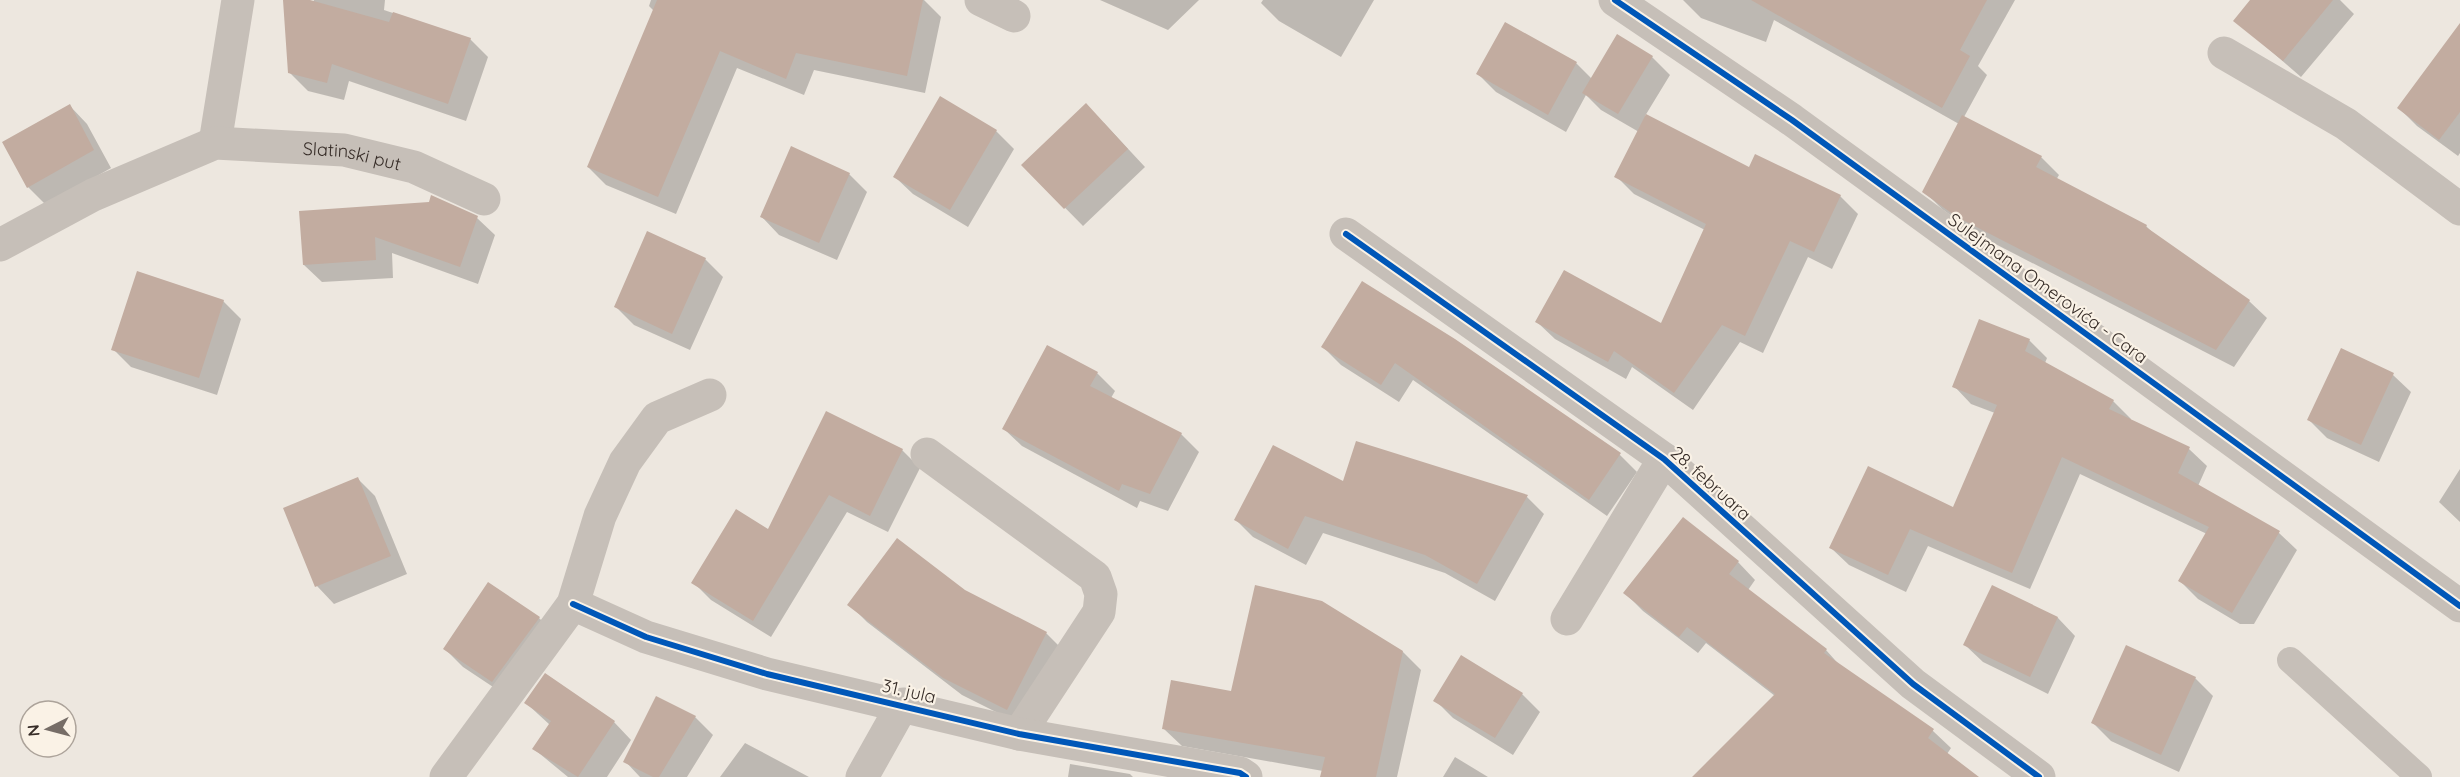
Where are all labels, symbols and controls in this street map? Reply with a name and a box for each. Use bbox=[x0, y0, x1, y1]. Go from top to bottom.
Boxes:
street label: Slatinski put bbox=[302, 136, 404, 175]
street label: Sulejmana Omerovića - Cara bbox=[1944, 208, 2152, 368]
street label: 28. februara bbox=[1666, 441, 1756, 525]
street label: 31. jula bbox=[880, 674, 938, 708]
north arrow bbox=[18, 699, 78, 759]
text: N bbox=[23, 724, 44, 737]

